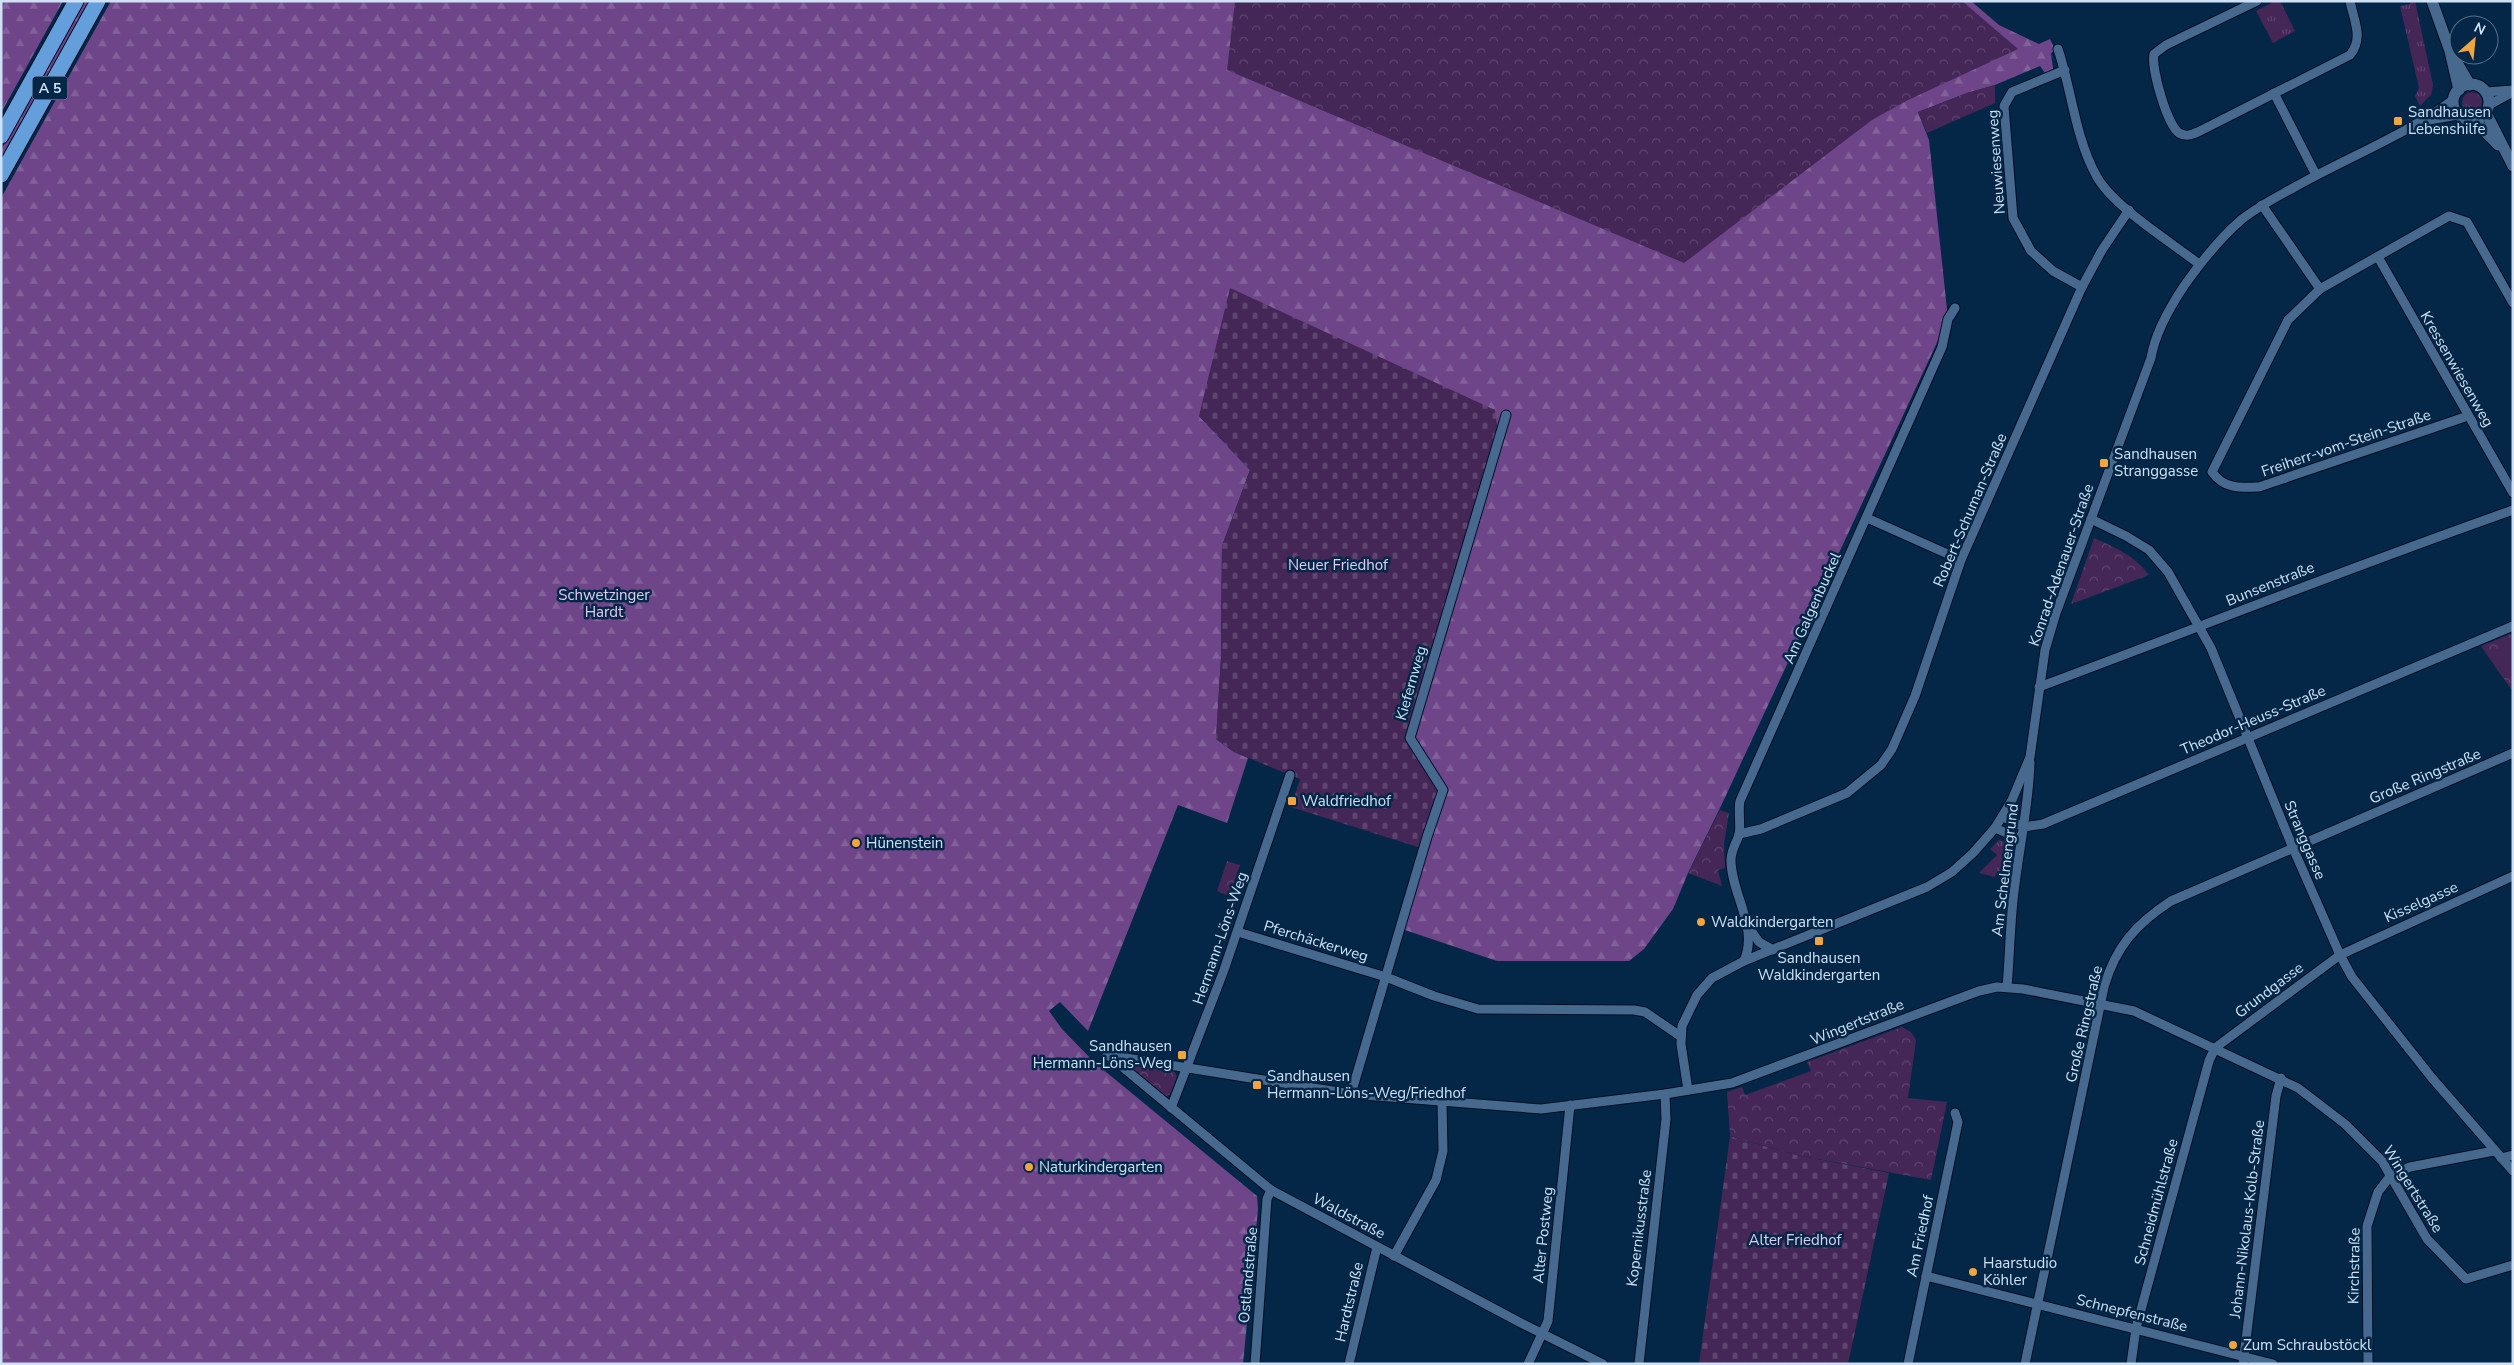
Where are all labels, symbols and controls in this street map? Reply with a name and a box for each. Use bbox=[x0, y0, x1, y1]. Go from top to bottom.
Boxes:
north arrow bbox=[2449, 15, 2499, 65]
text: N bbox=[2471, 18, 2489, 40]
road number: A 5 bbox=[32, 76, 68, 100]
place label: Sandhausen Lebenshilfe bbox=[2408, 102, 2491, 139]
street label: Neuwiesenweg bbox=[1982, 109, 2010, 215]
marker: Sandhausen Lebenshilfe bbox=[2392, 115, 2404, 127]
street label: Kressenwiesenweg bbox=[2416, 307, 2498, 431]
street label: Freiherr-vom-Stein-Straße bbox=[2259, 405, 2433, 481]
street label: Robert-Schuman-Straße bbox=[1929, 430, 2011, 590]
place label: Sandhausen Stranggasse bbox=[2114, 444, 2198, 481]
marker: Sandhausen Stranggasse bbox=[2098, 457, 2110, 469]
street label: Konrad-Adenauer-Straße bbox=[2024, 481, 2098, 649]
street label: Am Galgenbuckel bbox=[1778, 549, 1846, 667]
park label: Neuer Friedhof bbox=[1288, 555, 1389, 575]
street label: Bunsenstraße bbox=[2223, 557, 2317, 611]
park label: Schwetzinger Hardt bbox=[558, 585, 650, 622]
street label: Kiefernweg bbox=[1391, 643, 1431, 723]
street label: Theodor-Heuss-Straße bbox=[2178, 680, 2329, 760]
street label: Große Ringstraße bbox=[2366, 743, 2484, 808]
place label: Waldfriedhof bbox=[1302, 791, 1392, 811]
marker: Waldfriedhof bbox=[1286, 795, 1298, 807]
street label: Stranggasse bbox=[2279, 797, 2331, 883]
street label: Am Schelmengrund bbox=[1987, 802, 2023, 938]
place label: Hünenstein bbox=[866, 833, 943, 853]
marker: Hünenstein bbox=[850, 837, 862, 849]
street label: Hermann-Löns-Weg bbox=[1188, 869, 1252, 1007]
street label: Kisselgasse bbox=[2381, 877, 2461, 927]
place label: Waldkindergarten bbox=[1711, 912, 1833, 932]
street label: Pferchäckerweg bbox=[1261, 916, 1371, 966]
marker: Waldkindergarten bbox=[1695, 916, 1707, 928]
marker: Sandhausen Waldkindergarten bbox=[1813, 935, 1825, 947]
place label: Sandhausen Waldkindergarten bbox=[1758, 948, 1880, 985]
street label: Grundgasse bbox=[2231, 958, 2307, 1022]
street label: Große Ringstraße bbox=[2061, 964, 2107, 1084]
street label: Wingertstraße bbox=[1807, 994, 1907, 1050]
place label: Sandhausen Hermann-Löns-Weg bbox=[1033, 1036, 1172, 1073]
marker: Sandhausen Hermann-Löns-Weg bbox=[1176, 1049, 1188, 1061]
place label: Sandhausen Hermann-Löns-Weg/Friedhof bbox=[1267, 1066, 1467, 1103]
marker: Sandhausen Hermann-Löns-Weg/Friedhof bbox=[1251, 1079, 1263, 1091]
street label: Johann-Nikolaus-Kolb-Straße bbox=[2225, 1119, 2269, 1320]
street label: Schneidmühlstraße bbox=[2129, 1136, 2183, 1268]
street label: Wingertstraße bbox=[2378, 1142, 2448, 1236]
place label: Naturkindergarten bbox=[1039, 1157, 1163, 1177]
marker: Naturkindergarten bbox=[1023, 1161, 1035, 1173]
street label: Kopernikusstraße bbox=[1622, 1168, 1656, 1288]
street label: Alter Postweg bbox=[1528, 1186, 1558, 1284]
street label: Waldstraße bbox=[1309, 1188, 1389, 1244]
street label: Am Friedhof bbox=[1902, 1192, 1939, 1279]
street label: Ostlandstraße bbox=[1234, 1226, 1262, 1324]
street label: Kirchstraße bbox=[2343, 1228, 2365, 1304]
park label: Alter Friedhof bbox=[1748, 1230, 1843, 1250]
place label: Haarstudio Köhler bbox=[1983, 1253, 2057, 1290]
street label: Hardtstraße bbox=[1330, 1260, 1368, 1344]
marker: Haarstudio Köhler bbox=[1967, 1266, 1979, 1278]
street label: Schnepfenstraße bbox=[2074, 1290, 2190, 1336]
place label: Zum Schraubstöckl bbox=[2243, 1335, 2372, 1355]
marker: Zum Schraubstöckl bbox=[2227, 1339, 2239, 1351]

